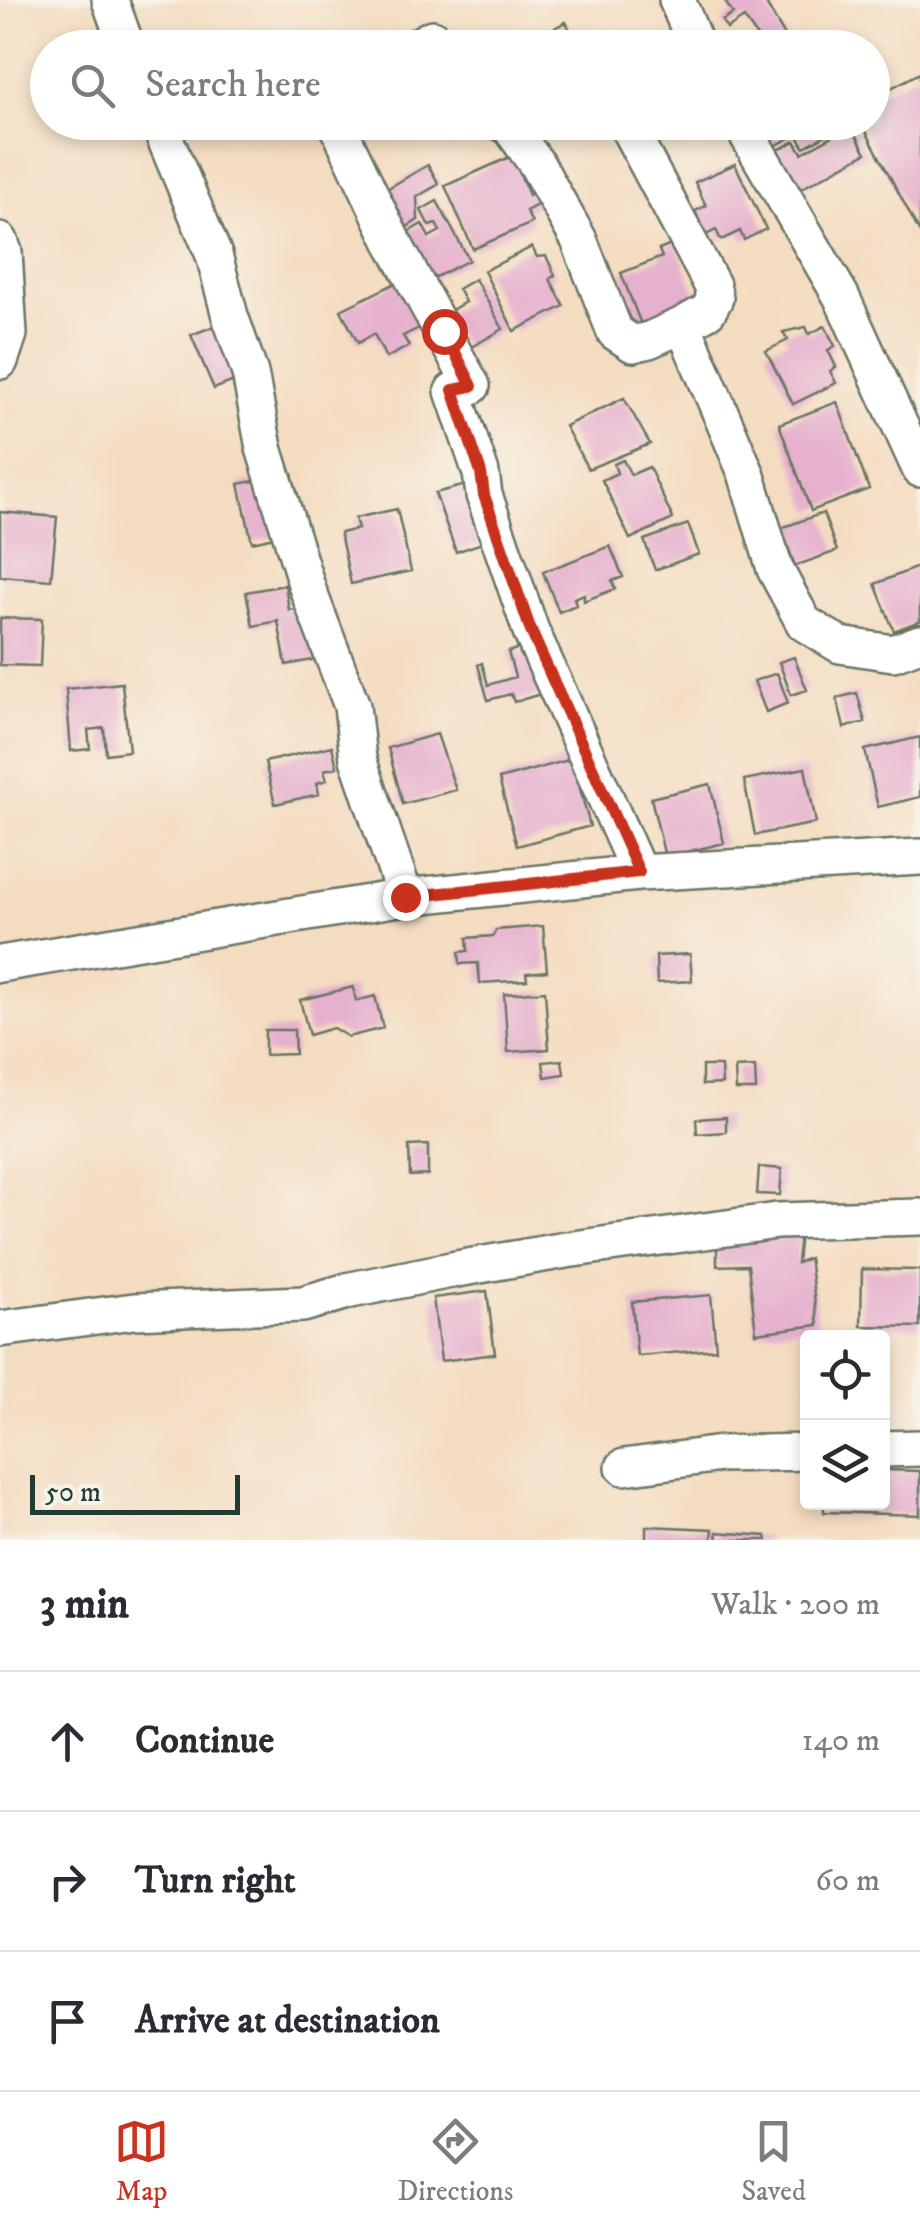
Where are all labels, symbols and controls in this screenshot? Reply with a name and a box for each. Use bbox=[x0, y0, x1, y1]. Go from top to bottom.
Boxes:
search box bbox=[30, 30, 890, 140]
icon: search bbox=[65, 58, 120, 113]
text: Search here bbox=[145, 61, 321, 109]
route start bbox=[422, 309, 468, 355]
route end bbox=[383, 875, 429, 921]
map controls bbox=[800, 1330, 890, 1510]
button: locate bbox=[800, 1330, 890, 1420]
button: layers bbox=[800, 1420, 890, 1510]
scale bar bbox=[30, 1470, 240, 1514]
text: 50 m bbox=[45, 1475, 101, 1510]
text: 3 min bbox=[40, 1579, 129, 1631]
text: Walk · 200 m bbox=[711, 1585, 880, 1625]
icon: ahead bbox=[40, 1714, 95, 1769]
text: Continue bbox=[135, 1717, 274, 1765]
text: 140 m bbox=[802, 1721, 880, 1761]
icon: right bbox=[40, 1854, 95, 1909]
text: Turn right bbox=[135, 1857, 296, 1905]
text: 60 m bbox=[815, 1861, 880, 1901]
icon: arrive bbox=[40, 1994, 95, 2049]
text: Arrive at destination bbox=[135, 1997, 440, 2045]
tab: Map bbox=[114, 2114, 169, 2209]
tab: Directions bbox=[397, 2114, 513, 2209]
tab: Saved bbox=[742, 2114, 806, 2209]

